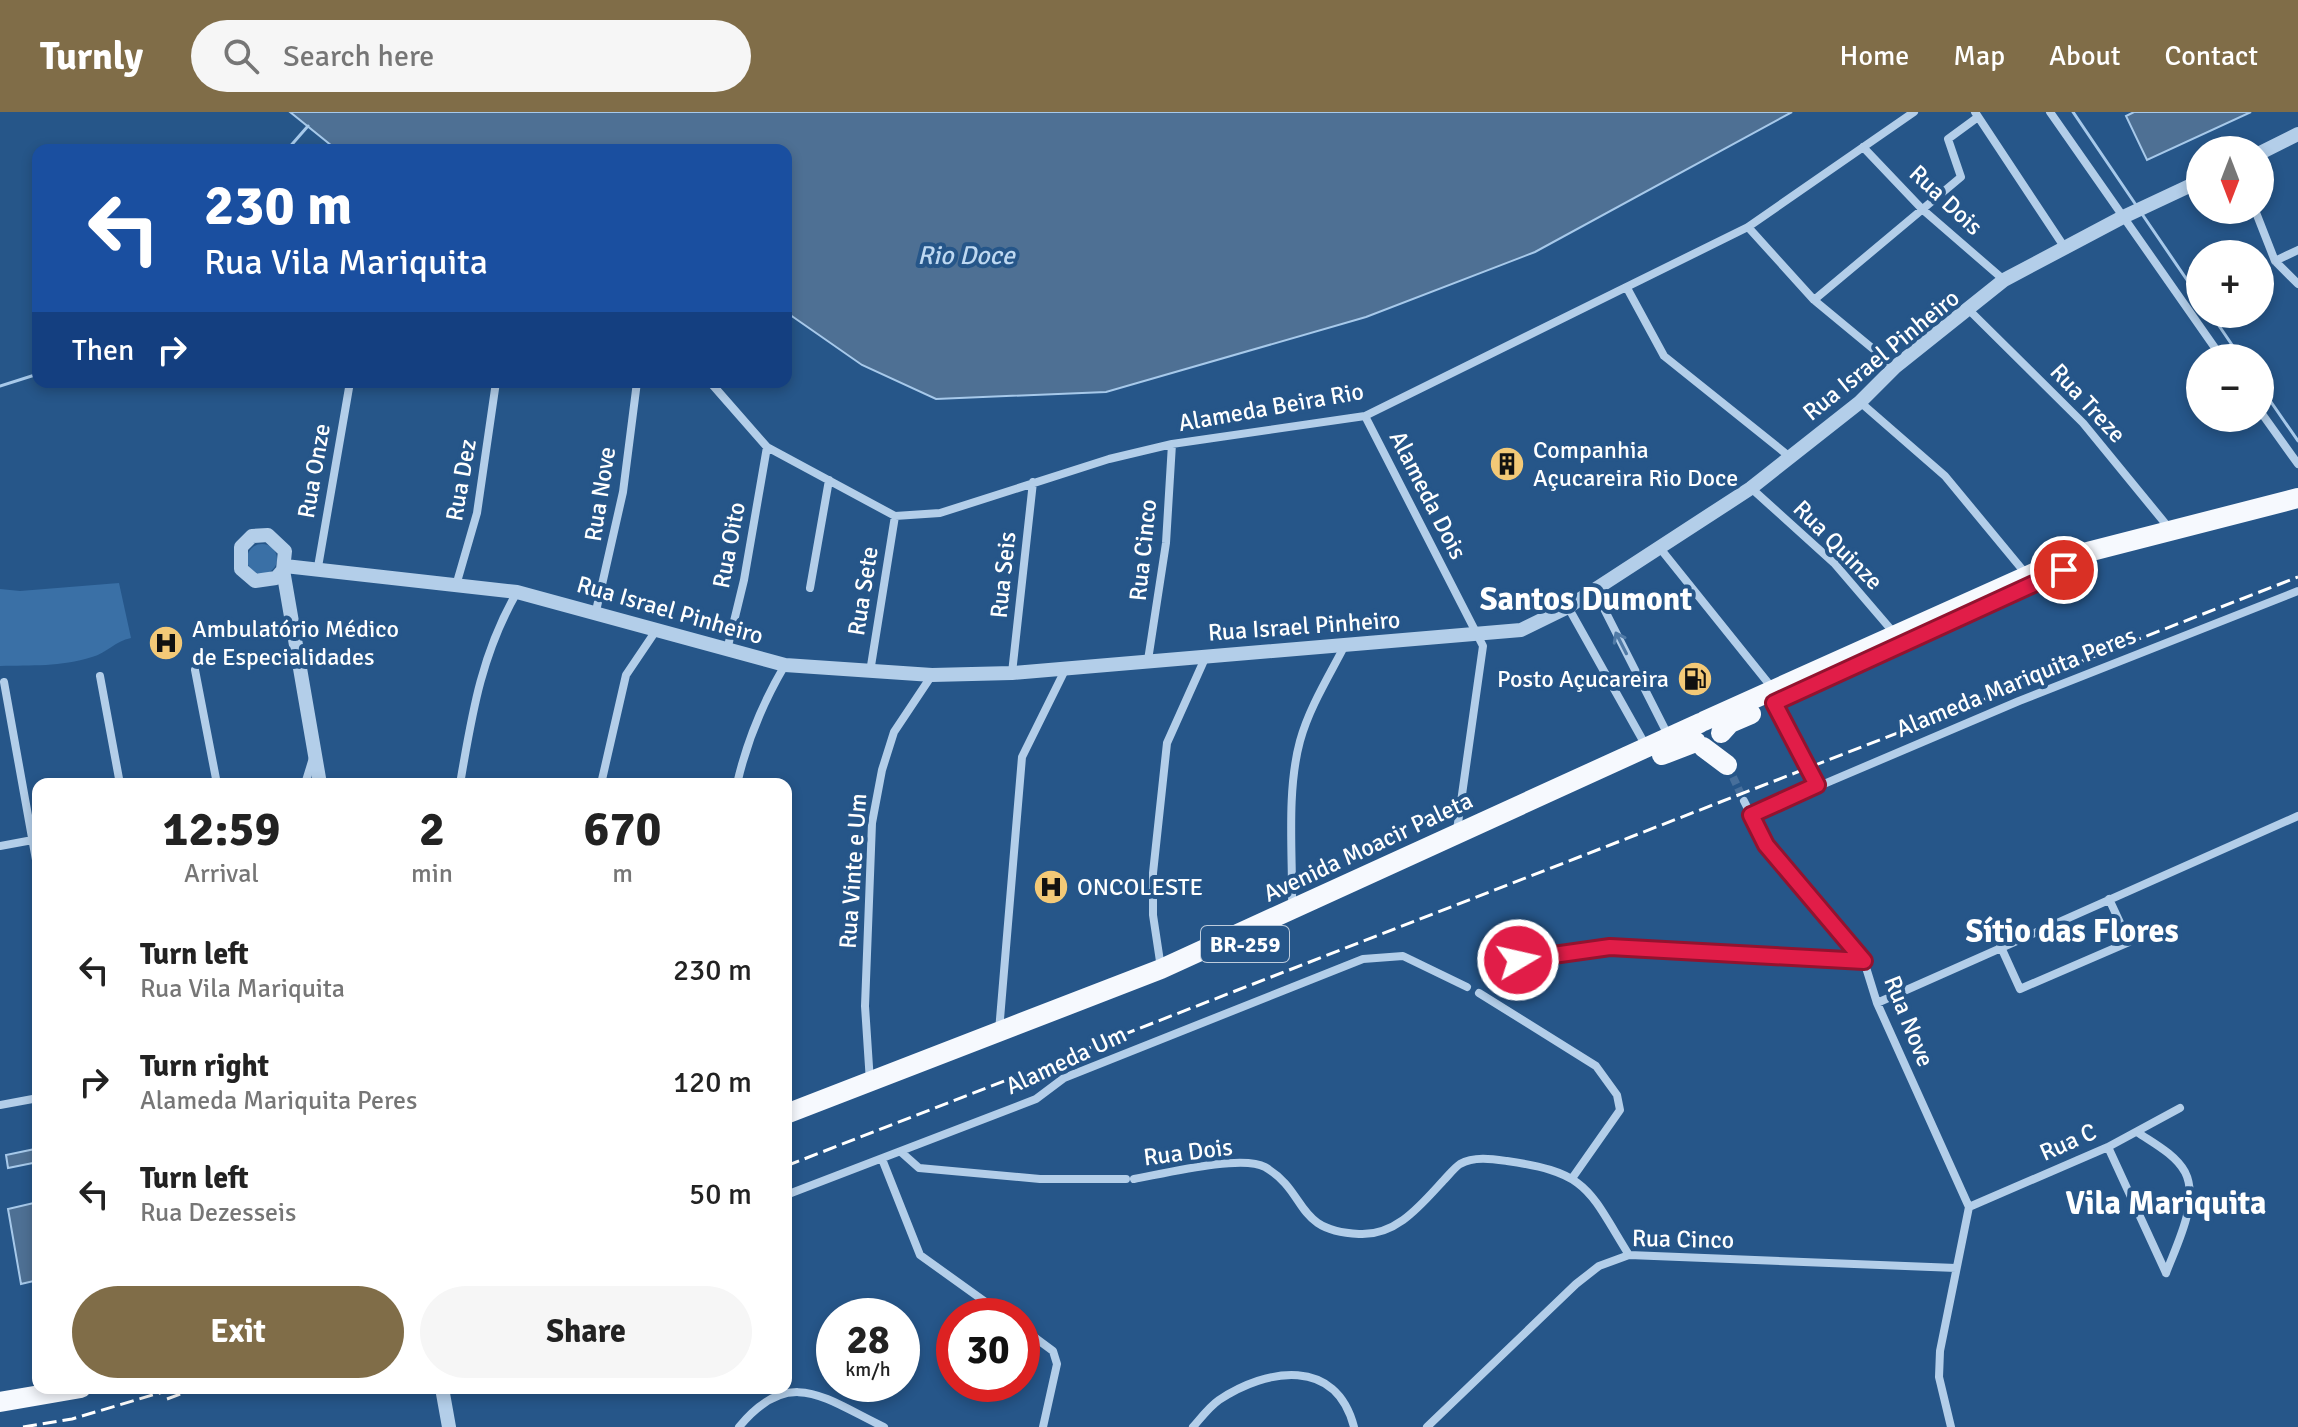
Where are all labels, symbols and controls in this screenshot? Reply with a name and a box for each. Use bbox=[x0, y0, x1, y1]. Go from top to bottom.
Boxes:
search box bbox=[191, 20, 751, 92]
text: Turnly bbox=[40, 33, 143, 80]
icon: search bbox=[219, 34, 263, 78]
text: Search here bbox=[283, 38, 434, 75]
text: Home bbox=[1840, 39, 1909, 73]
text: Map bbox=[1953, 39, 2005, 73]
text: About bbox=[2049, 39, 2121, 73]
text: Contact bbox=[2165, 39, 2258, 73]
north arrow bbox=[2186, 136, 2274, 224]
map controls bbox=[2186, 136, 2274, 432]
street label: Rua Dois bbox=[1903, 159, 1989, 241]
text: 230 m bbox=[204, 171, 352, 240]
icon: left bbox=[72, 176, 176, 280]
text: Rua Vila Mariquita bbox=[204, 240, 488, 285]
water label: Rio Doce bbox=[917, 240, 1017, 272]
button: + bbox=[2186, 240, 2274, 328]
street label: Rua Israel Pinheiro bbox=[1797, 283, 1965, 427]
icon: right bbox=[150, 328, 194, 372]
text: Then bbox=[72, 332, 134, 369]
button: − bbox=[2186, 344, 2274, 432]
street label: Rua Treze bbox=[2044, 357, 2132, 449]
street label: Alameda Beira Rio bbox=[1176, 376, 1366, 438]
street label: Rua Onze bbox=[291, 421, 337, 521]
street label: Alameda Dois bbox=[1383, 426, 1473, 564]
place label: Companhia Açucareira Rio Doce bbox=[1533, 435, 1738, 493]
street label: Rua Dez bbox=[439, 437, 483, 523]
street label: Rua Nove bbox=[578, 444, 622, 544]
building icon: Companhia Açucareira Rio Doce bbox=[1488, 445, 1526, 483]
street label: Rua Quinze bbox=[1787, 494, 1889, 596]
street label: Rua Cinco bbox=[1123, 498, 1163, 602]
street label: Rua Oito bbox=[706, 499, 752, 591]
street label: Rua Seis bbox=[984, 530, 1022, 620]
pin bbox=[2030, 536, 2098, 604]
street label: Rua Sete bbox=[841, 544, 885, 638]
icon: arrive bbox=[2042, 548, 2086, 592]
street label: Rua Israel Pinheiro bbox=[573, 569, 767, 651]
district label: Santos Dumont bbox=[1480, 580, 1692, 619]
street label: Rua Israel Pinheiro bbox=[1207, 604, 1401, 648]
place label: Ambulatório Médico de Especialidades bbox=[192, 614, 399, 672]
street label: Alameda Mariquita Peres bbox=[1892, 620, 2140, 744]
hospital icon: Ambulatório Médico de Especialidades bbox=[147, 624, 185, 662]
one-way arrow bbox=[1613, 632, 1629, 656]
fuel station icon: Posto Açucareira bbox=[1676, 660, 1714, 698]
place label: Posto Açucareira bbox=[1497, 664, 1669, 694]
street label: Avenida Moacir Paleta bbox=[1259, 785, 1477, 909]
street label: Rua Vinte e Um bbox=[833, 792, 873, 950]
text: 12:59 bbox=[163, 800, 280, 859]
text: 2 bbox=[419, 800, 445, 859]
text: 670 bbox=[584, 800, 661, 859]
text: Arrival bbox=[184, 858, 259, 890]
text: min bbox=[411, 858, 453, 890]
text: m bbox=[612, 858, 633, 890]
hospital icon: ONCOLESTE bbox=[1032, 868, 1070, 906]
place label: ONCOLESTE bbox=[1077, 872, 1203, 902]
district label: Sítio das Flores bbox=[1965, 912, 2179, 951]
position arrow bbox=[1476, 918, 1560, 1002]
road number: BR-259 bbox=[1201, 926, 1289, 962]
text: Turn left bbox=[140, 936, 249, 973]
icon: left bbox=[72, 948, 116, 992]
text: 230 m bbox=[673, 952, 752, 989]
street label: Rua Nove bbox=[1877, 971, 1941, 1071]
text: Rua Vila Mariquita bbox=[140, 973, 345, 1005]
street label: Alameda Um bbox=[1001, 1019, 1131, 1101]
text: Turn right bbox=[140, 1048, 269, 1085]
icon: right bbox=[72, 1060, 116, 1104]
text: 120 m bbox=[673, 1064, 752, 1101]
text: Alameda Mariquita Peres bbox=[140, 1085, 417, 1117]
street label: Rua C bbox=[2035, 1116, 2101, 1168]
street label: Rua Dois bbox=[1142, 1132, 1234, 1172]
text: Turn left bbox=[140, 1160, 249, 1197]
icon: left bbox=[72, 1172, 116, 1216]
text: 50 m bbox=[689, 1176, 752, 1213]
district label: Vila Mariquita bbox=[2065, 1184, 2267, 1223]
text: Rua Dezesseis bbox=[140, 1197, 296, 1229]
street label: Rua Cinco bbox=[1632, 1223, 1734, 1255]
button: Exit bbox=[72, 1286, 404, 1378]
button: Share bbox=[420, 1286, 752, 1378]
speed limit sign: 30 bbox=[936, 1298, 1040, 1402]
text: 28 bbox=[846, 1315, 890, 1365]
text: km/h bbox=[845, 1357, 891, 1382]

